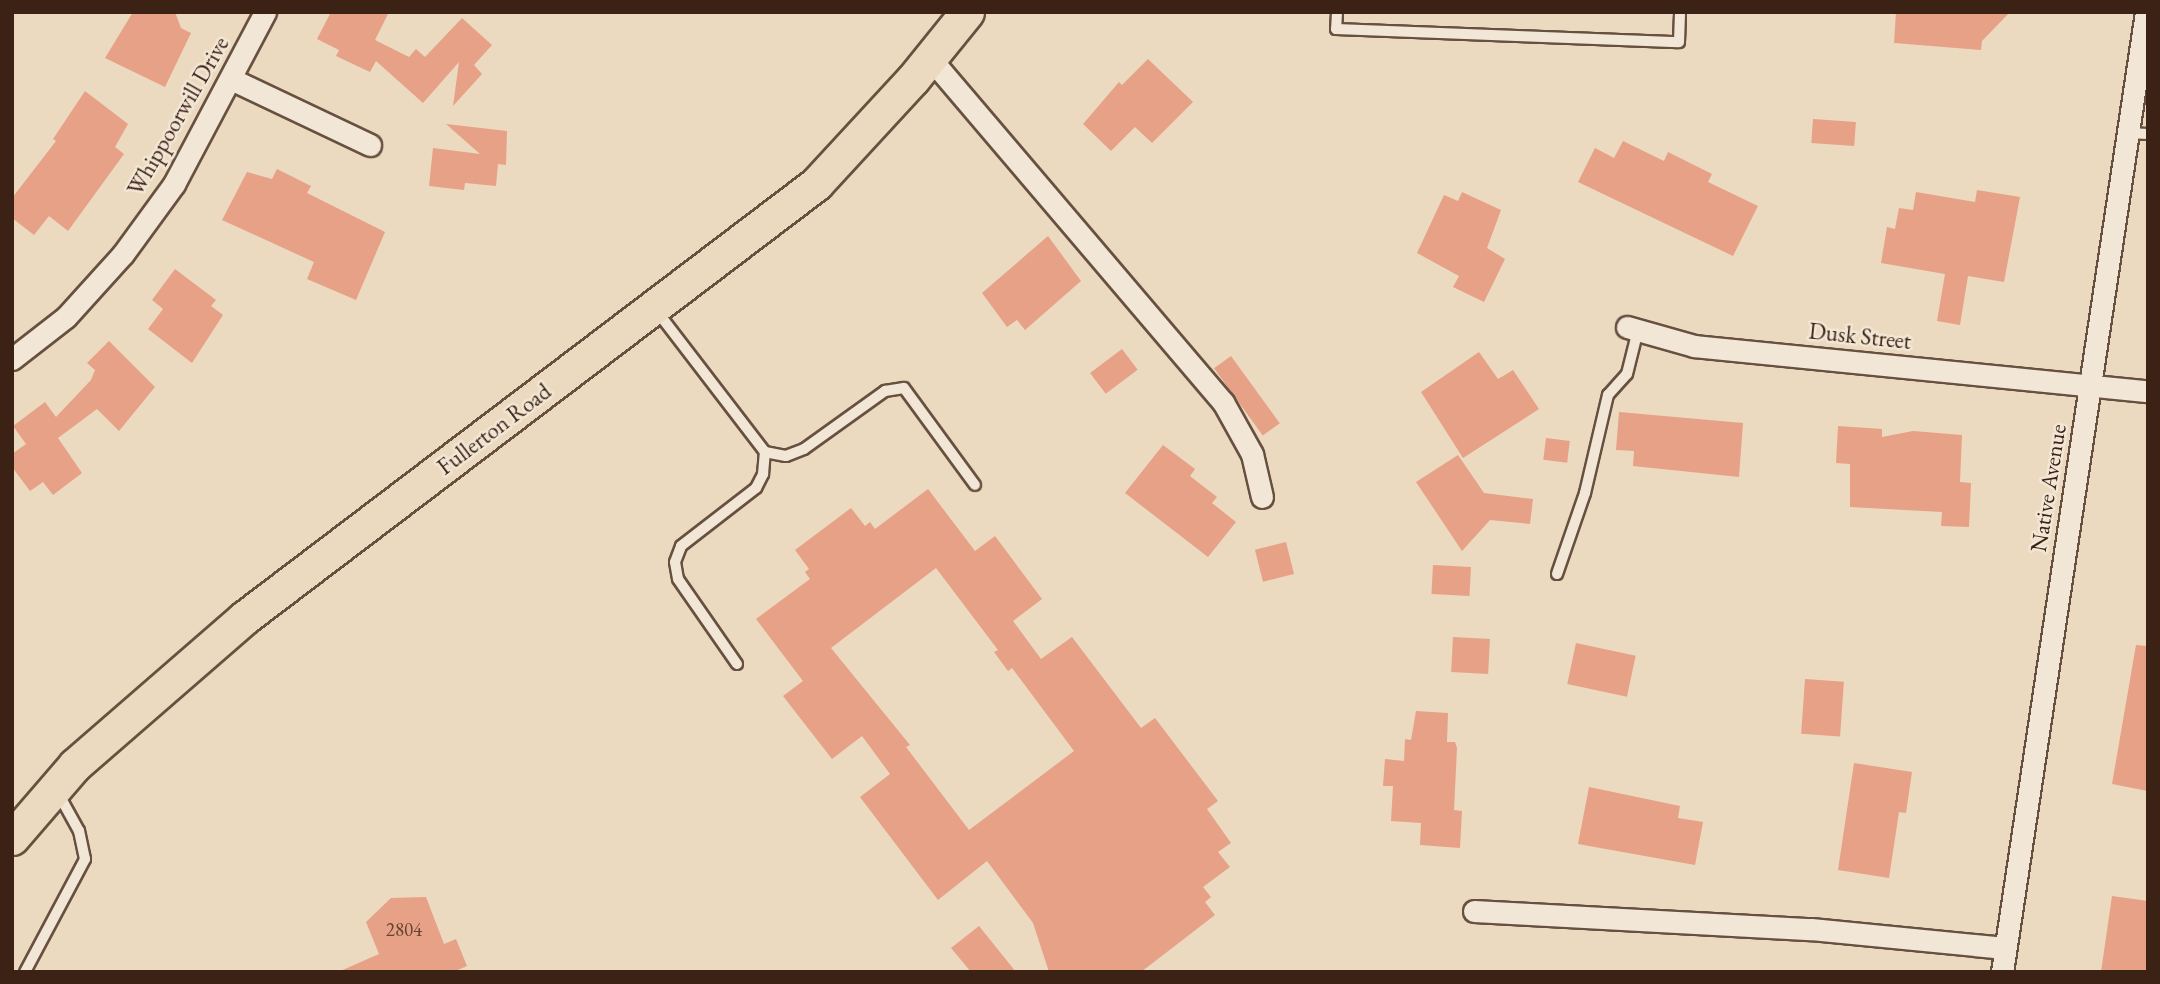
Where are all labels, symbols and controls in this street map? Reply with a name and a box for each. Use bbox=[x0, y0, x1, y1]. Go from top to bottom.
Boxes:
street label: Whippoorwill Drive bbox=[121, 32, 235, 200]
street label: Dusk Street bbox=[1807, 317, 1913, 355]
street label: Fullerton Road bbox=[432, 377, 556, 481]
street label: Native Avenue bbox=[2024, 422, 2072, 554]
house number: 2804 bbox=[386, 919, 422, 941]

